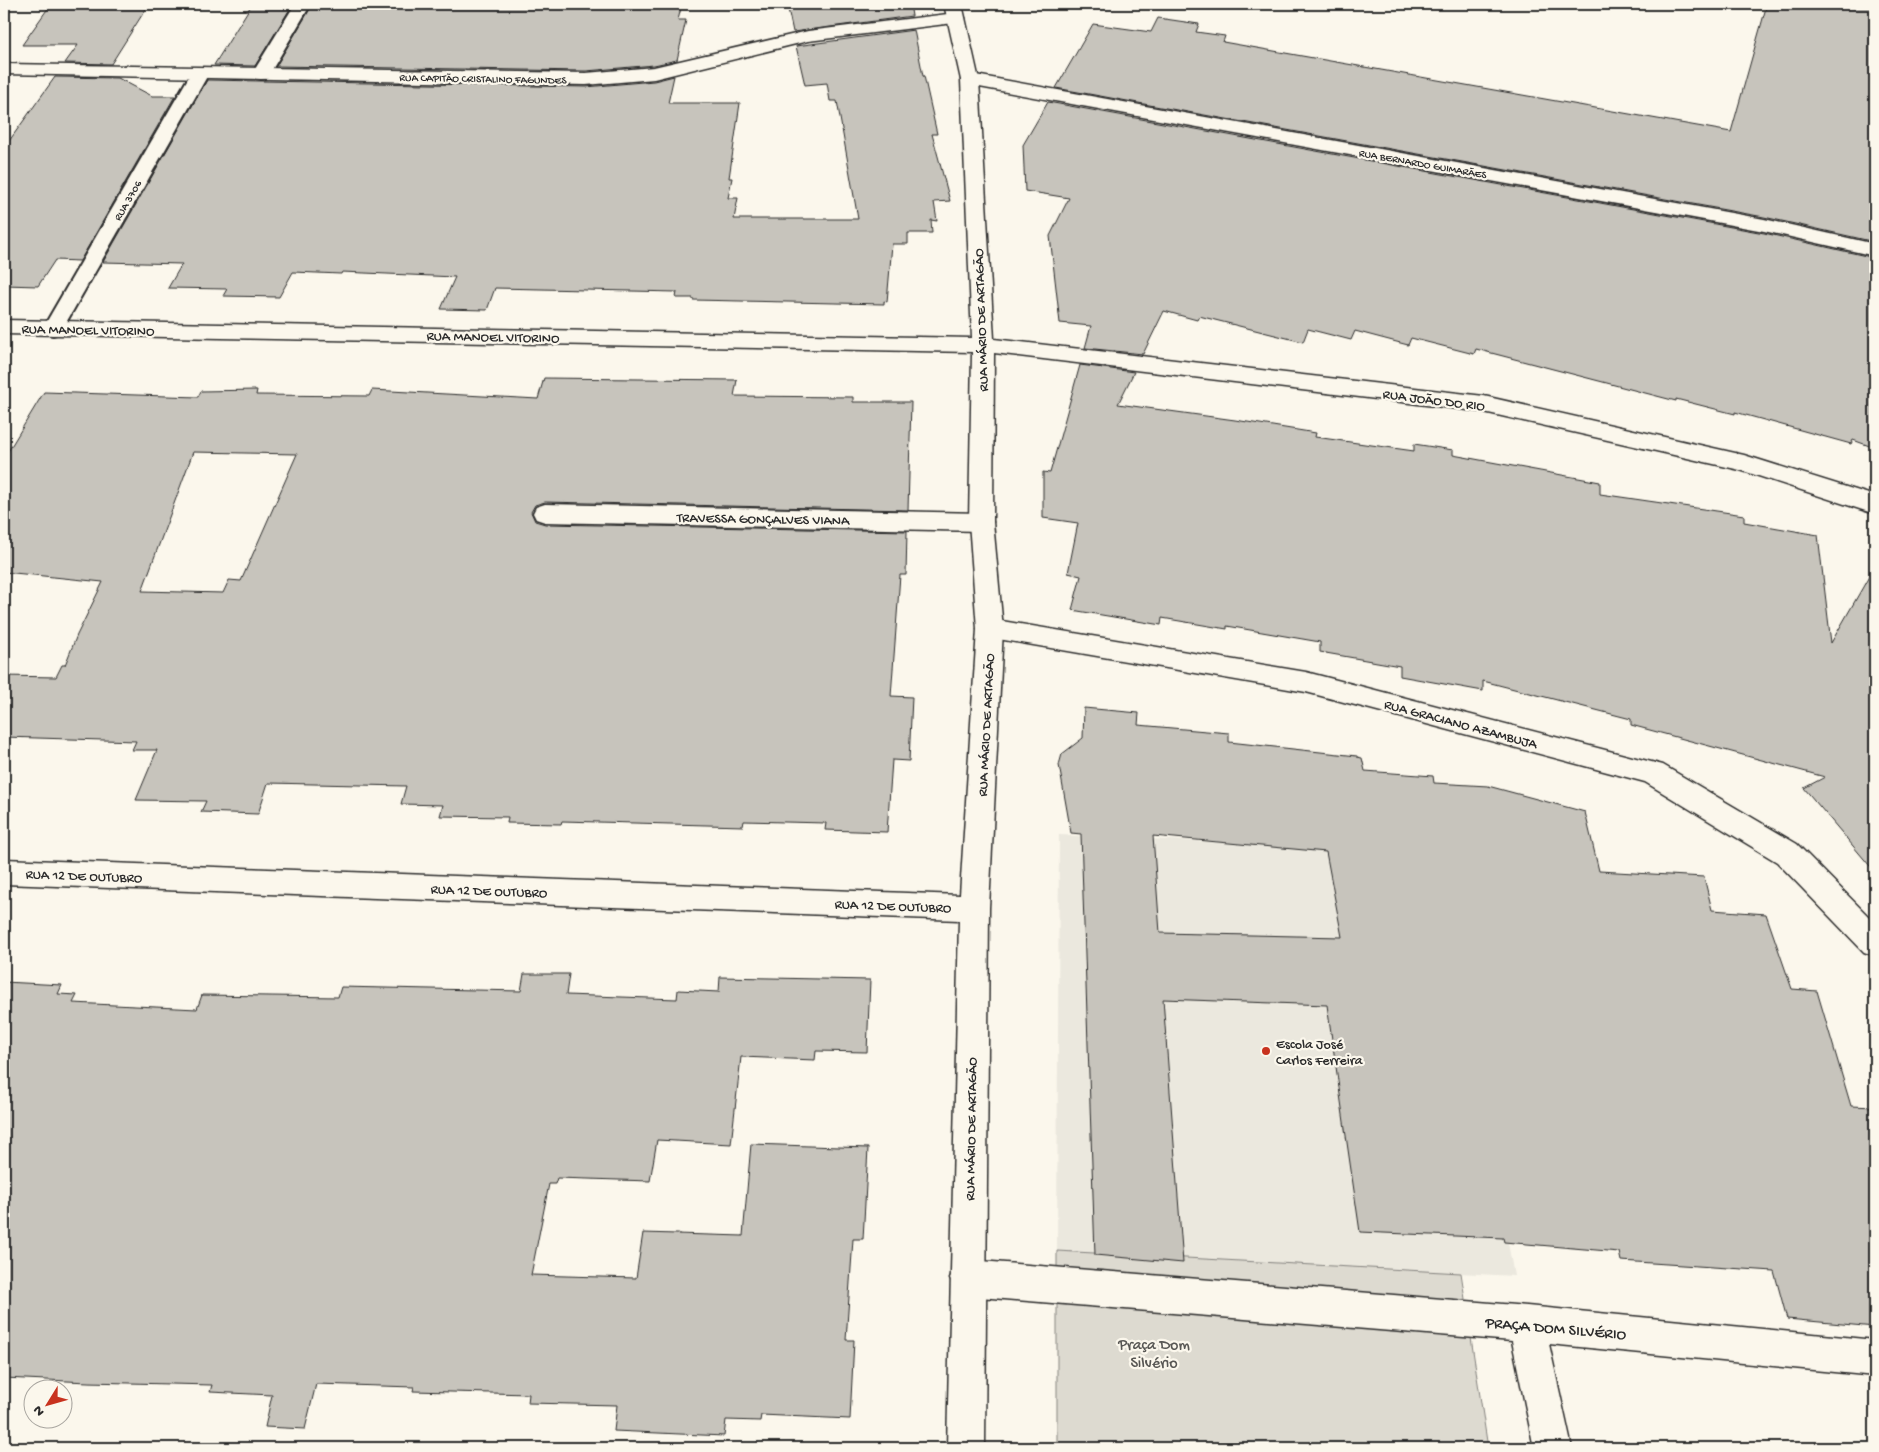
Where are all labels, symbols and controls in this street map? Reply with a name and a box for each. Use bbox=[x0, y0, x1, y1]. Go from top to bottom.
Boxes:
street label: RUA CAPITÃO CRISTALINO FAGUNDES bbox=[399, 72, 568, 87]
street label: RUA BERNARDO GUIMARÃES bbox=[1358, 147, 1489, 182]
street label: RUA 3706 bbox=[112, 178, 145, 223]
street label: RUA MÁRIO DE ARTAGÃO bbox=[971, 247, 993, 392]
street label: RUA MANOEL VITORINO bbox=[21, 322, 155, 341]
street label: RUA MANOEL VITORINO bbox=[426, 329, 560, 348]
street label: RUA JOÃO DO RIO bbox=[1382, 387, 1486, 416]
street label: TRAVESSA GONÇALVES VIANA bbox=[676, 510, 850, 531]
street label: RUA MÁRIO DE ARTAGÃO bbox=[975, 653, 1000, 797]
street label: RUA GRACIANO AZAMBUJA bbox=[1382, 697, 1539, 754]
street label: RUA 12 DE OUTUBRO bbox=[25, 867, 143, 888]
street label: RUA 12 DE OUTUBRO bbox=[430, 882, 548, 903]
street label: RUA 12 DE OUTUBRO bbox=[834, 897, 952, 918]
place label: Escola José Carlos Ferreira bbox=[1276, 1037, 1364, 1070]
marker: Escola José Carlos Ferreira bbox=[1260, 1045, 1272, 1057]
street label: RUA MÁRIO DE ARTAGÃO bbox=[963, 1057, 982, 1201]
street label: PRAÇA DOM SILVÉRIO bbox=[1483, 1315, 1627, 1346]
park label: Praça Dom Silvério bbox=[1117, 1337, 1190, 1374]
north arrow bbox=[22, 1380, 72, 1430]
text: N bbox=[30, 1402, 49, 1419]

